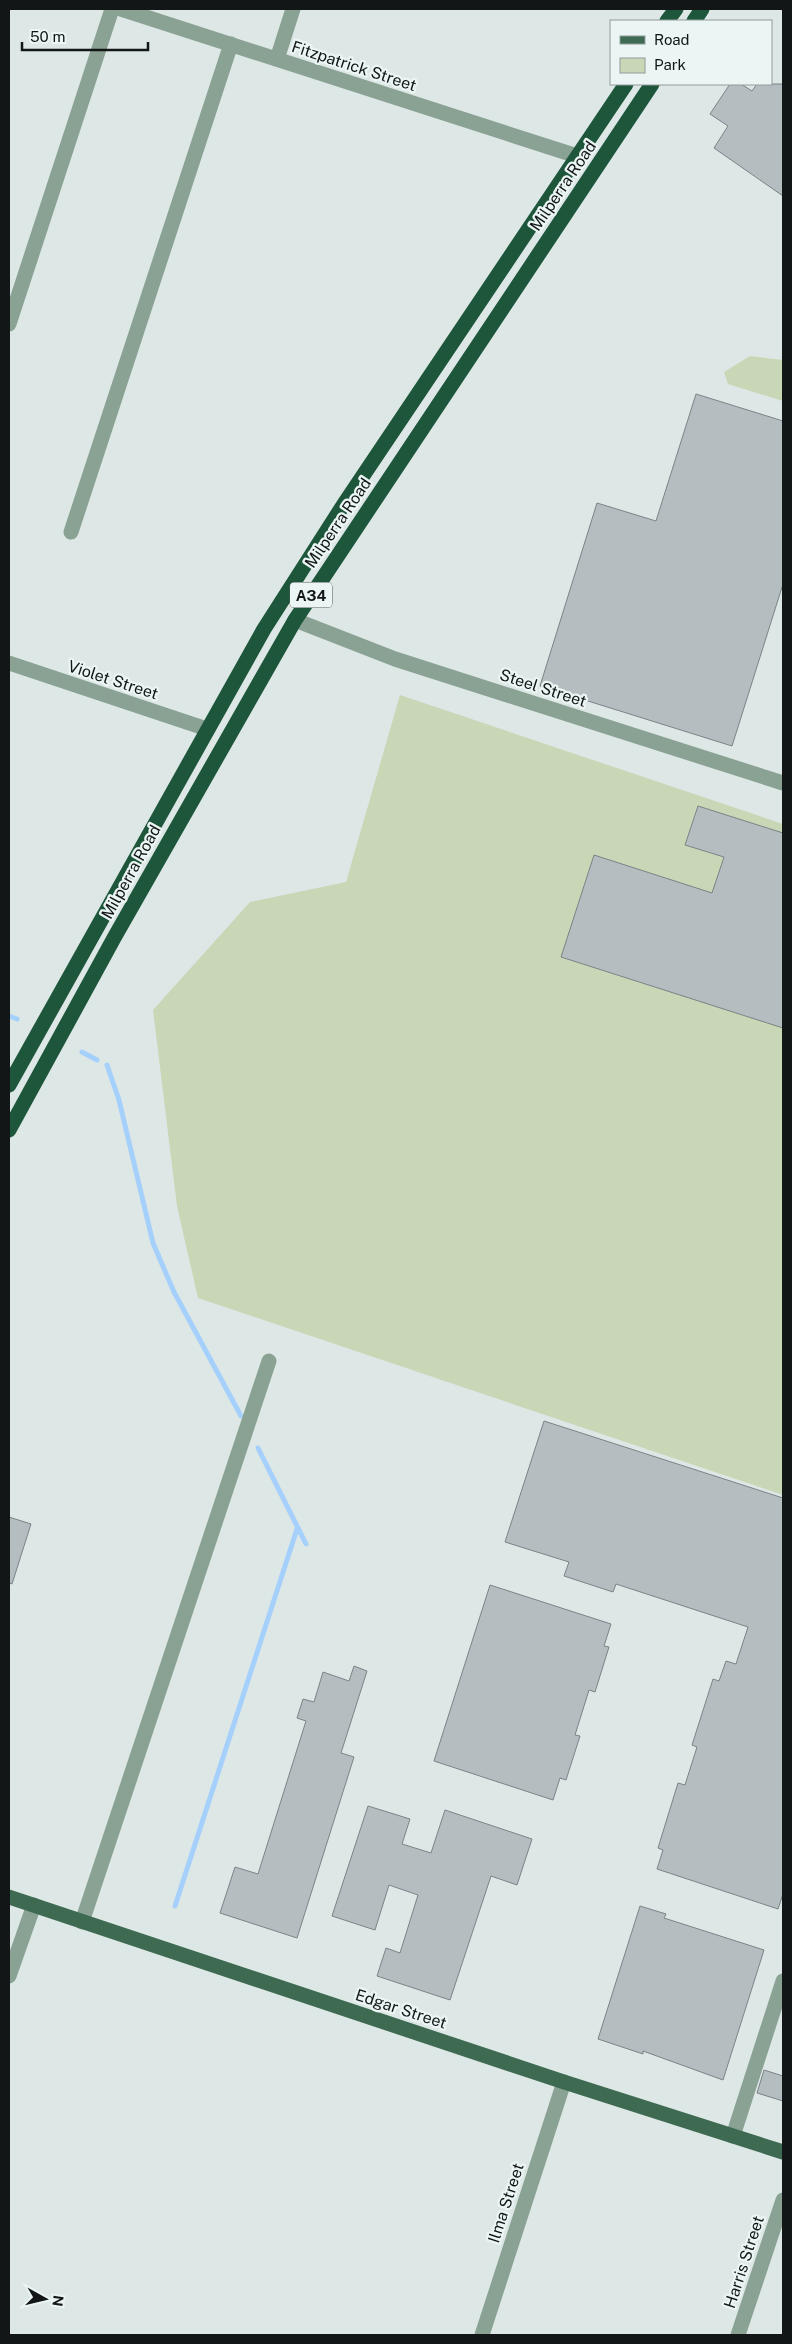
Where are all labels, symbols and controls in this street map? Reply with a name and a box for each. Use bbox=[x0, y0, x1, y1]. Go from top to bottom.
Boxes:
scale bar bbox=[22, 20, 149, 52]
legend bbox=[610, 20, 772, 85]
text: 50 m bbox=[30, 28, 65, 45]
text: Road bbox=[654, 31, 690, 48]
street label: Fitzpatrick Street bbox=[289, 37, 419, 95]
text: Park bbox=[654, 56, 686, 73]
street label: Milperra Road bbox=[526, 137, 600, 235]
street label: Milperra Road bbox=[301, 474, 375, 572]
road number: A34 bbox=[290, 582, 332, 608]
street label: Violet Street bbox=[65, 656, 161, 704]
street label: Steel Street bbox=[497, 665, 589, 711]
street label: Milperra Road bbox=[97, 822, 165, 922]
street label: Edgar Street bbox=[353, 1985, 449, 2033]
street label: Ilma Street bbox=[484, 2161, 528, 2245]
street label: Harris Street bbox=[720, 2213, 768, 2311]
north arrow bbox=[20, 2274, 70, 2324]
text: N bbox=[49, 2294, 67, 2307]

